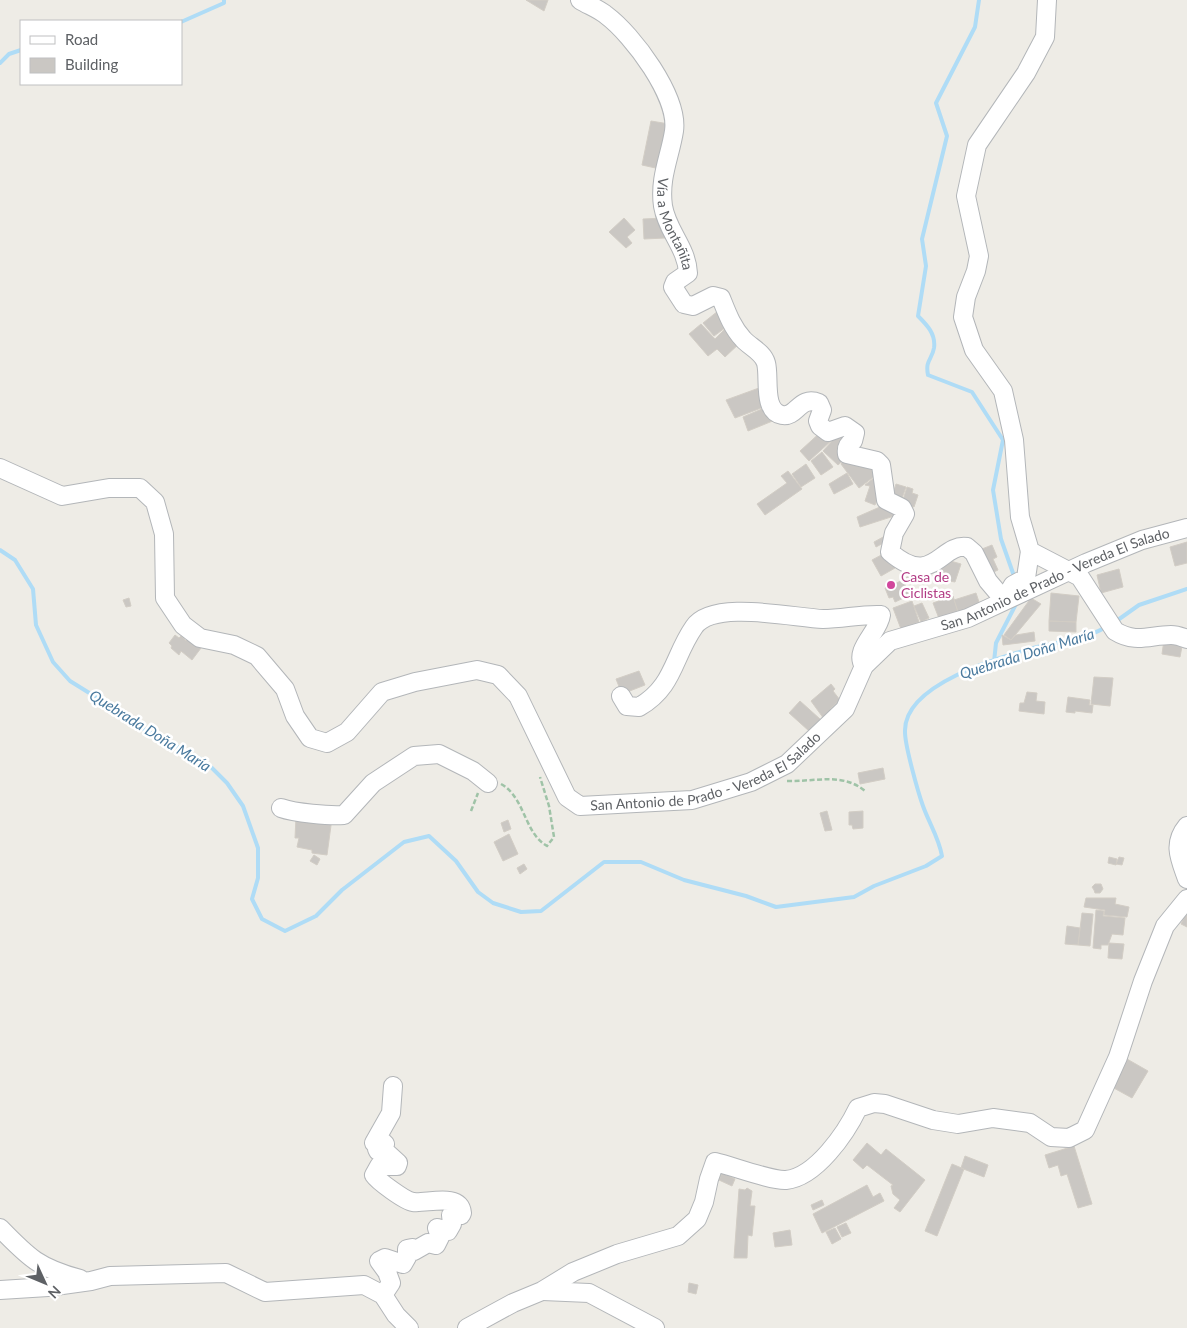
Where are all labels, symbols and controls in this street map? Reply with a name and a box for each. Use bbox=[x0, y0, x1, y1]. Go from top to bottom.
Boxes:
legend bbox=[20, 20, 182, 85]
text: Road bbox=[65, 30, 98, 48]
text: Building bbox=[65, 55, 118, 73]
street label: Vía a Montañita bbox=[654, 177, 697, 271]
street label: San Antonio de Prado - Vereda El Salado bbox=[938, 524, 1171, 634]
place label: Casa de Ciclistas bbox=[901, 568, 951, 601]
marker: Casa de Ciclistas bbox=[885, 579, 897, 591]
water label: Quebrada Doña María bbox=[957, 624, 1096, 682]
water label: Quebrada Doña María bbox=[86, 685, 215, 775]
street label: San Antonio de Prado - Vereda El Salado bbox=[590, 728, 824, 813]
north arrow bbox=[20, 1258, 70, 1308]
text: N bbox=[45, 1283, 65, 1302]

